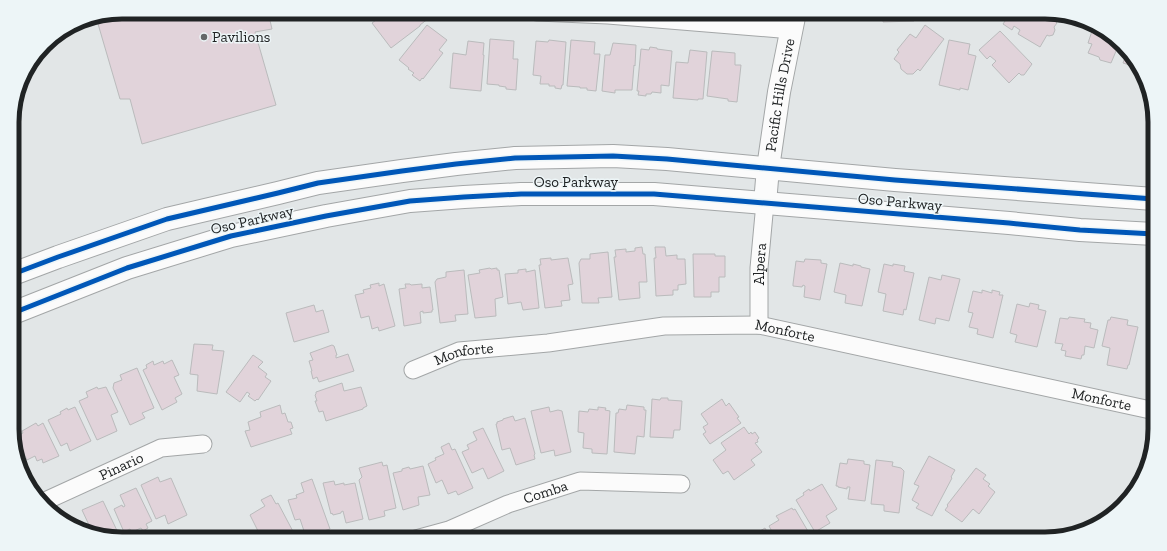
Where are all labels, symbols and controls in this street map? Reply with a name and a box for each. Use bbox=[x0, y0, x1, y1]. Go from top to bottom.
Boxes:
place label: Pavilions bbox=[212, 28, 270, 46]
marker: Pavilions bbox=[199, 32, 209, 42]
street label: Pacific Hills Drive bbox=[761, 37, 798, 153]
street label: Oso Parkway bbox=[534, 173, 619, 191]
street label: Oso Parkway bbox=[857, 189, 943, 215]
street label: Oso Parkway bbox=[209, 202, 295, 238]
street label: Alpera bbox=[750, 242, 770, 285]
street label: Monforte bbox=[754, 315, 817, 346]
street label: Monforte bbox=[431, 339, 494, 369]
street label: Monforte bbox=[1070, 384, 1133, 415]
street label: Pinario bbox=[96, 448, 147, 484]
street label: Comba bbox=[521, 477, 570, 508]

